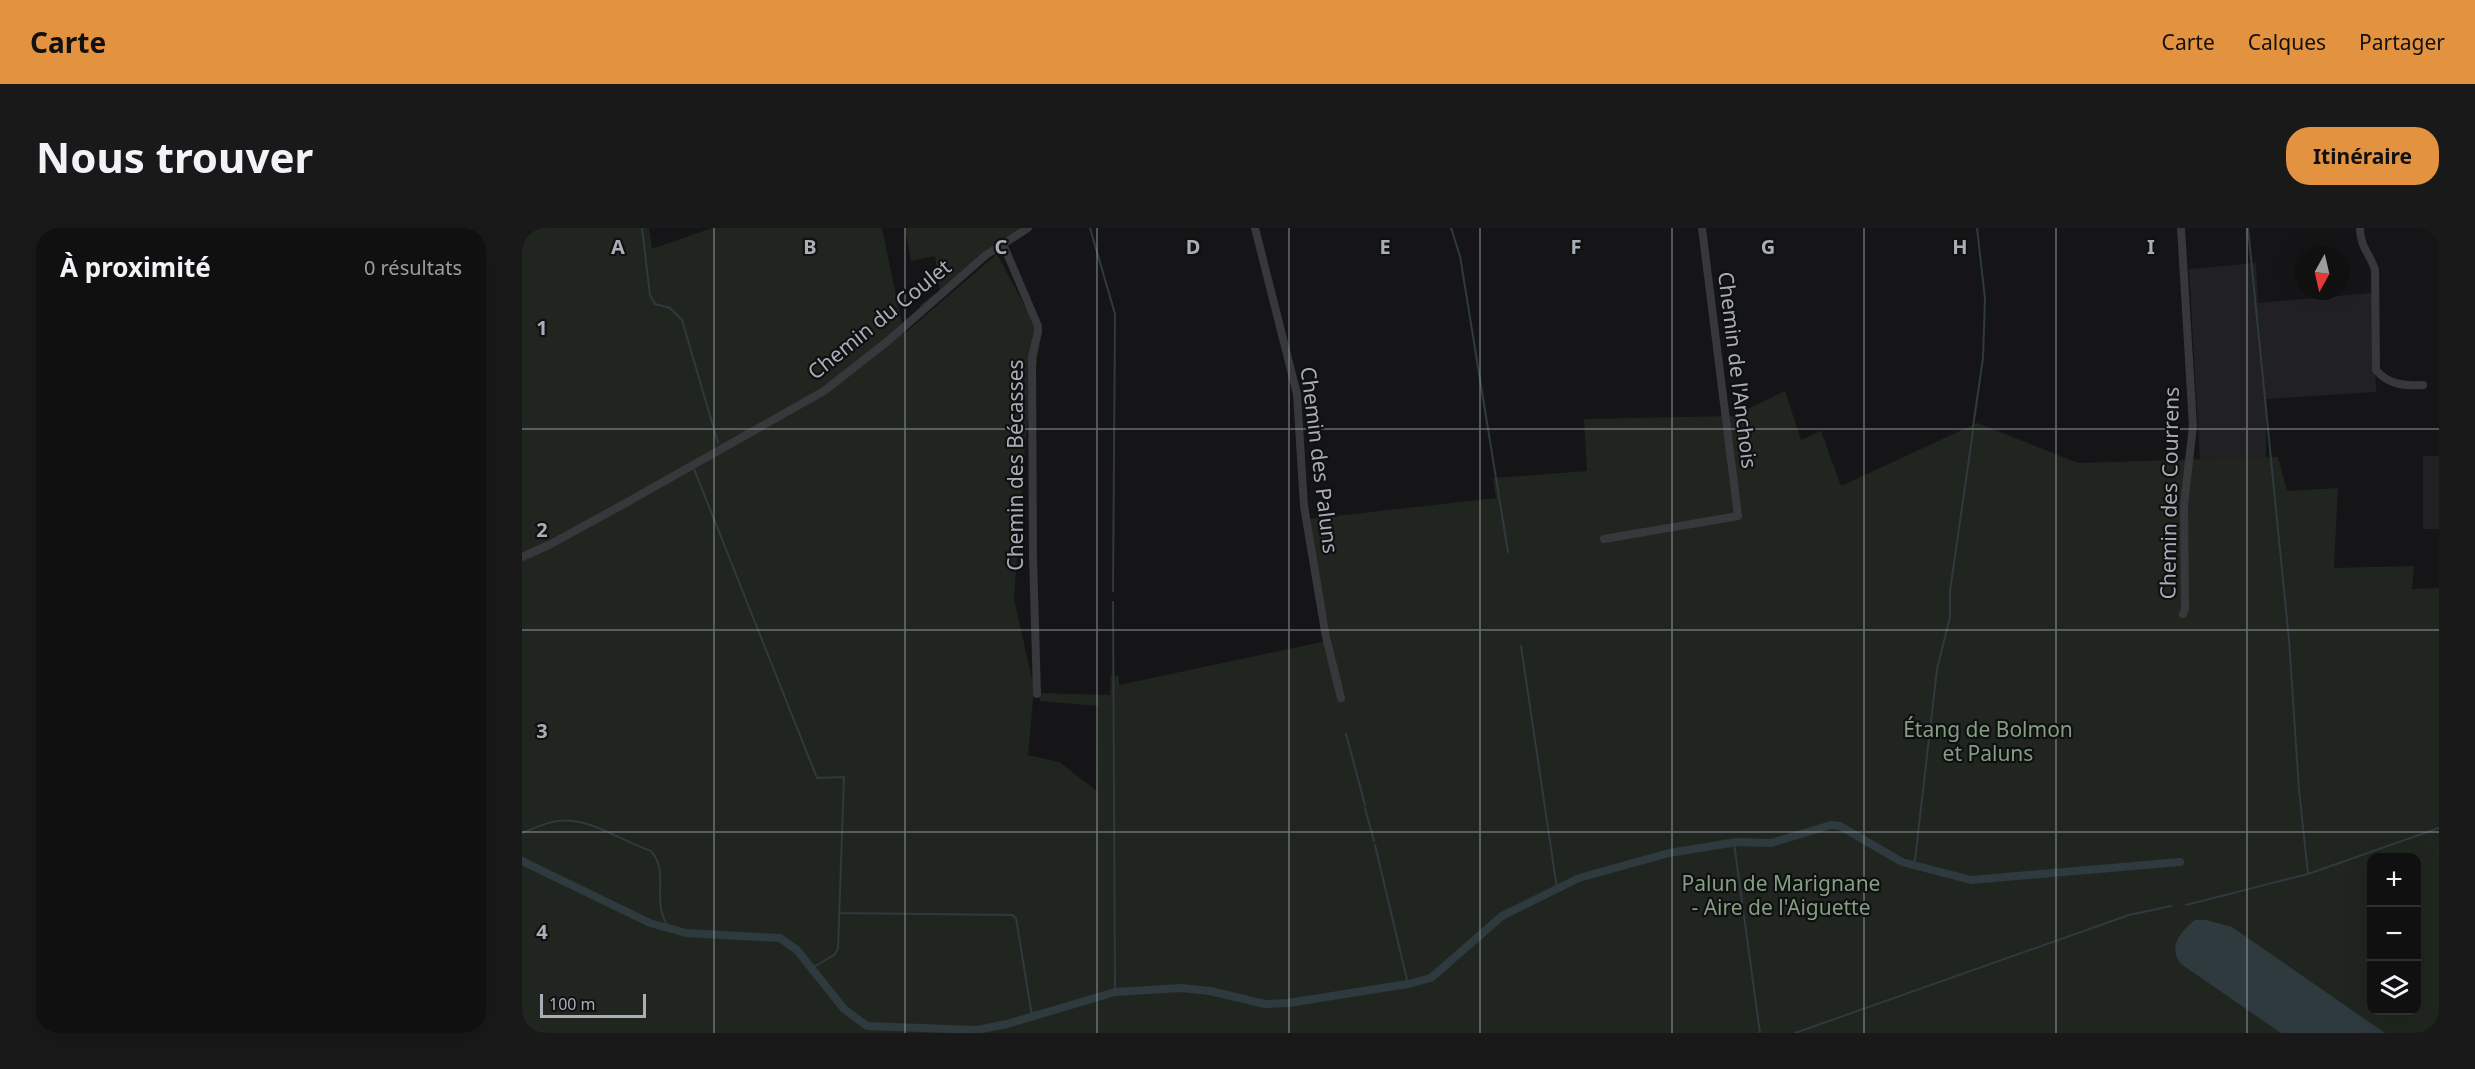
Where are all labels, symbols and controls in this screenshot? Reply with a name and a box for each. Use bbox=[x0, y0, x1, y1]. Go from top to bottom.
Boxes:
text: Carte bbox=[30, 23, 106, 61]
text: Carte bbox=[2162, 28, 2215, 56]
text: Calques bbox=[2248, 28, 2326, 56]
text: Partager bbox=[2359, 28, 2445, 56]
button: Itinéraire bbox=[2286, 127, 2439, 185]
text: Nous trouver bbox=[36, 128, 313, 185]
text: A bbox=[611, 233, 625, 260]
text: B bbox=[803, 233, 817, 260]
text: C bbox=[995, 233, 1008, 260]
text: D bbox=[1186, 233, 1200, 260]
text: E bbox=[1379, 233, 1391, 260]
text: F bbox=[1571, 233, 1581, 260]
text: G bbox=[1761, 233, 1775, 260]
text: H bbox=[1952, 233, 1968, 260]
text: I bbox=[2147, 233, 2155, 260]
north arrow bbox=[2295, 246, 2349, 300]
text: À proximité bbox=[60, 249, 211, 285]
street label: Chemin du Coulet bbox=[802, 252, 957, 385]
text: 0 résultats bbox=[364, 254, 462, 281]
street label: Chemin de l'Anchois bbox=[1712, 270, 1764, 470]
text: 1 bbox=[536, 314, 548, 341]
street label: Chemin des Bécasses bbox=[1001, 359, 1029, 571]
street label: Chemin des Paluns bbox=[1295, 365, 1345, 555]
street label: Chemin des Courrens bbox=[2153, 386, 2185, 600]
text: 2 bbox=[536, 516, 548, 543]
park label: Étang de Bolmon et Paluns bbox=[1903, 715, 2073, 767]
text: 3 bbox=[536, 717, 548, 744]
map controls bbox=[2367, 853, 2421, 1015]
button: + bbox=[2367, 853, 2421, 907]
park label: Palun de Marignane - Aire de l'Aiguette bbox=[1682, 869, 1880, 921]
button: − bbox=[2367, 907, 2421, 961]
text: 4 bbox=[536, 918, 548, 945]
button: layers bbox=[2367, 961, 2421, 1015]
scale bar bbox=[540, 991, 646, 1018]
text: 100 m bbox=[549, 993, 596, 1015]

